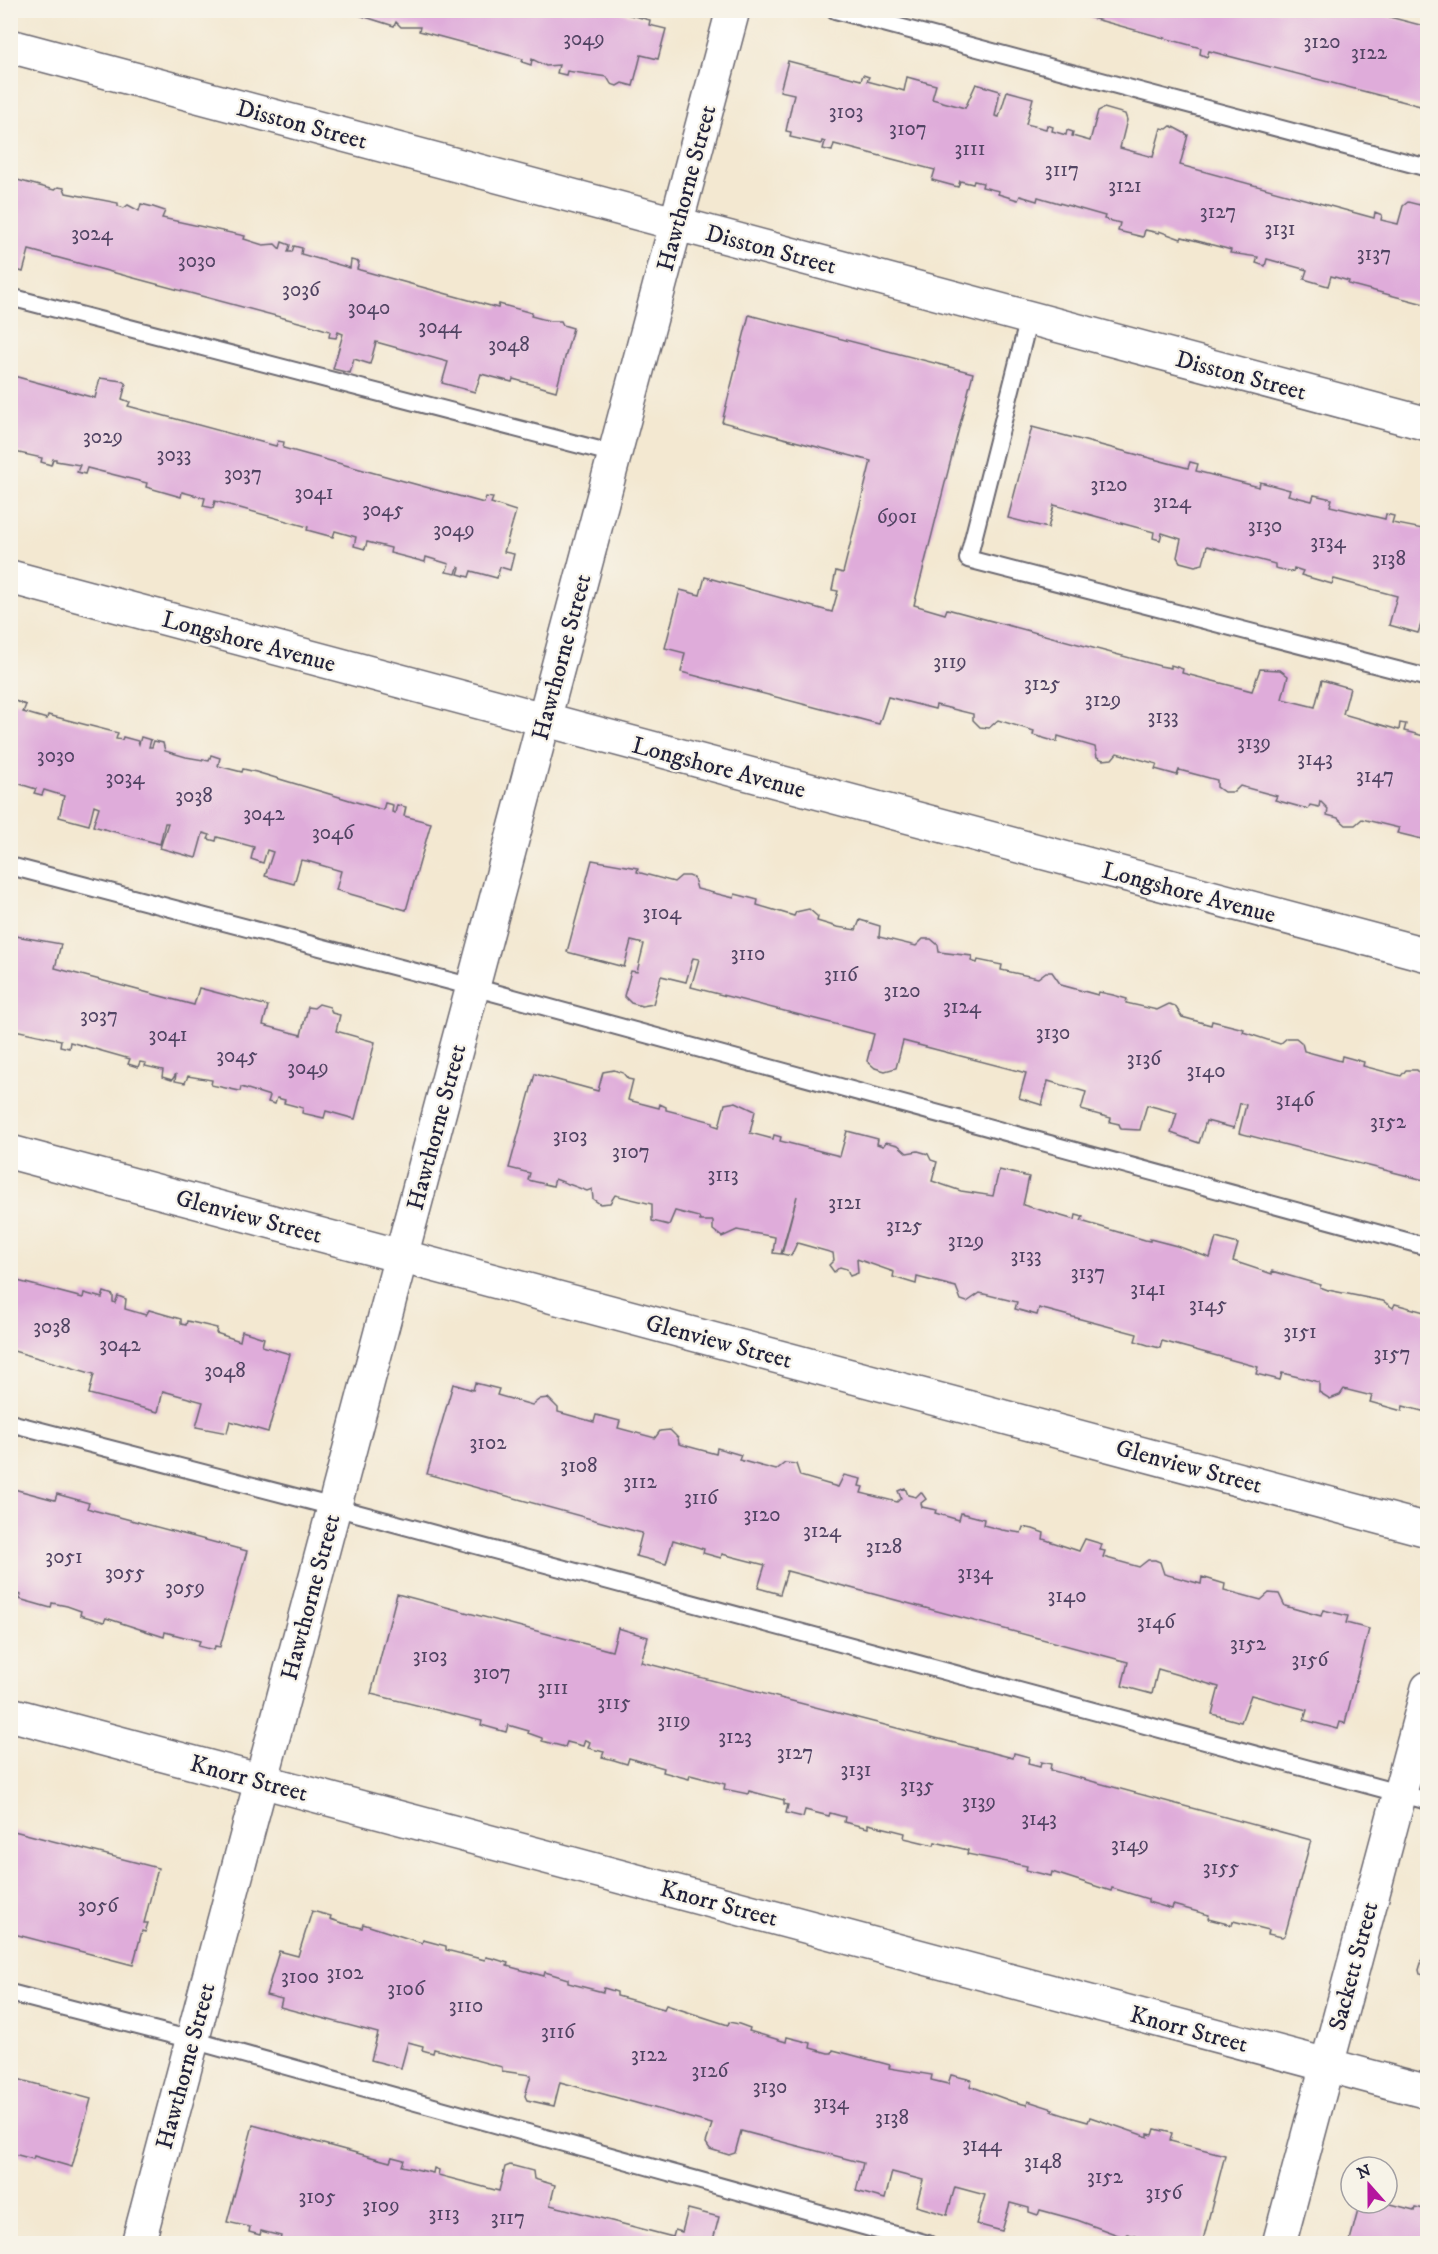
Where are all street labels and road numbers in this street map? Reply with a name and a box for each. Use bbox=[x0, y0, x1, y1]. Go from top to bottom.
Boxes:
street label: Disston Street bbox=[233, 93, 371, 157]
street label: Hawthorne Street bbox=[650, 102, 724, 275]
street label: Disston Street bbox=[702, 218, 840, 282]
street label: Disston Street bbox=[1172, 344, 1310, 408]
street label: Hawthorne Street bbox=[525, 571, 599, 744]
street label: Longshore Avenue bbox=[159, 604, 339, 680]
street label: Longshore Avenue bbox=[629, 730, 809, 806]
street label: Longshore Avenue bbox=[1099, 855, 1279, 931]
street label: Hawthorne Street bbox=[400, 1041, 474, 1214]
street label: Glenview Street bbox=[172, 1183, 325, 1251]
street label: Glenview Street bbox=[642, 1308, 795, 1376]
street label: Glenview Street bbox=[1112, 1433, 1265, 1501]
street label: Hawthorne Street bbox=[274, 1511, 348, 1684]
street label: Knorr Street bbox=[187, 1749, 311, 1809]
street label: Knorr Street bbox=[657, 1874, 781, 1934]
street label: Sackett Street bbox=[1322, 1898, 1386, 2034]
street label: Hawthorne Street bbox=[149, 1980, 223, 2153]
street label: Knorr Street bbox=[1127, 2000, 1251, 2060]

